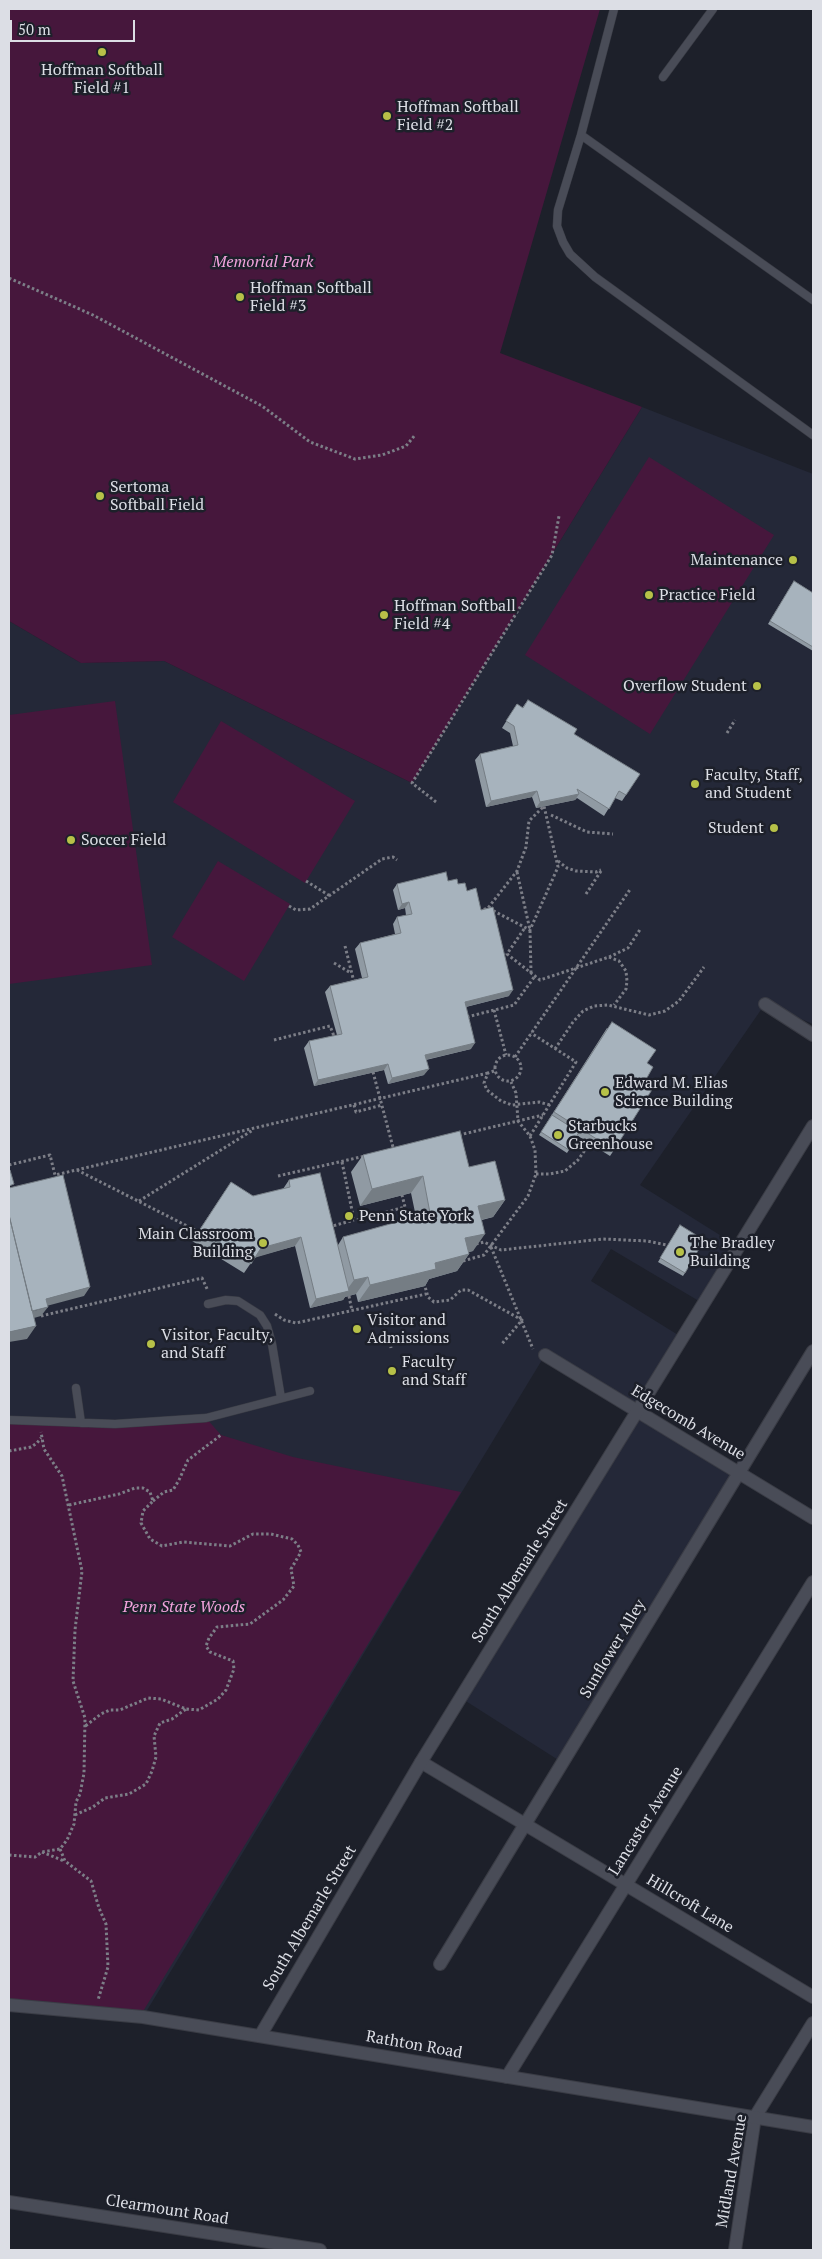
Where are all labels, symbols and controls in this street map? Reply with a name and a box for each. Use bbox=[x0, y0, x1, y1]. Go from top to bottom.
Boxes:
scale bar bbox=[12, 10, 138, 42]
text: 50 m bbox=[18, 19, 51, 39]
marker: Hoffman Softball Field #1 bbox=[96, 46, 108, 58]
place label: Hoffman Softball Field #1 bbox=[41, 60, 163, 98]
place label: Hoffman Softball Field #2 bbox=[397, 97, 519, 135]
marker: Hoffman Softball Field #2 bbox=[381, 110, 393, 122]
park label: Memorial Park bbox=[213, 252, 313, 272]
place label: Hoffman Softball Field #3 bbox=[250, 278, 372, 316]
marker: Hoffman Softball Field #3 bbox=[234, 291, 246, 303]
place label: Sertoma Softball Field bbox=[110, 477, 204, 515]
marker: Sertoma Softball Field bbox=[94, 490, 106, 502]
place label: Maintenance bbox=[690, 550, 783, 570]
marker: Maintenance bbox=[787, 554, 799, 566]
place label: Practice Field bbox=[659, 585, 755, 605]
marker: Practice Field bbox=[643, 589, 655, 601]
place label: Hoffman Softball Field #4 bbox=[394, 596, 516, 634]
marker: Hoffman Softball Field #4 bbox=[378, 609, 390, 621]
place label: Overflow Student bbox=[623, 676, 747, 696]
marker: Overflow Student bbox=[751, 680, 763, 692]
place label: Faculty, Staff, and Student bbox=[705, 765, 803, 803]
marker: Faculty, Staff, and Student bbox=[689, 778, 701, 790]
place label: Student bbox=[708, 818, 764, 838]
marker: Student bbox=[768, 822, 780, 834]
place label: Soccer Field bbox=[81, 830, 166, 850]
marker: Soccer Field bbox=[65, 834, 77, 846]
place label: Edward M. Elias Science Building bbox=[615, 1073, 733, 1111]
marker: Edward M. Elias Science Building bbox=[599, 1086, 611, 1098]
place label: Starbucks Greenhouse bbox=[568, 1116, 653, 1154]
marker: Starbucks Greenhouse bbox=[552, 1129, 564, 1141]
place label: Penn State York bbox=[359, 1206, 472, 1226]
marker: Penn State York bbox=[343, 1210, 355, 1222]
place label: Main Classroom Building bbox=[138, 1224, 253, 1262]
place label: The Bradley Building bbox=[690, 1233, 775, 1271]
marker: Main Classroom Building bbox=[257, 1237, 269, 1249]
marker: The Bradley Building bbox=[674, 1246, 686, 1258]
place label: Visitor and Admissions bbox=[367, 1310, 449, 1348]
marker: Visitor and Admissions bbox=[351, 1323, 363, 1335]
place label: Visitor, Faculty, and Staff bbox=[161, 1325, 273, 1363]
marker: Visitor, Faculty, and Staff bbox=[145, 1338, 157, 1350]
place label: Faculty and Staff bbox=[402, 1352, 466, 1390]
marker: Faculty and Staff bbox=[386, 1365, 398, 1377]
street label: Edgecomb Avenue bbox=[628, 1381, 748, 1465]
street label: South Albemarle Street bbox=[468, 1496, 572, 1646]
street label: Sunflower Alley bbox=[576, 1596, 650, 1702]
park label: Penn State Woods bbox=[123, 1597, 245, 1617]
street label: Lancaster Avenue bbox=[605, 1763, 687, 1879]
street label: South Albemarle Street bbox=[259, 1842, 361, 1994]
street label: Hillcroft Lane bbox=[643, 1871, 737, 1937]
street label: Rathton Road bbox=[364, 2027, 464, 2063]
street label: Midland Avenue bbox=[713, 2113, 751, 2229]
street label: Clearmount Road bbox=[104, 2191, 230, 2229]

